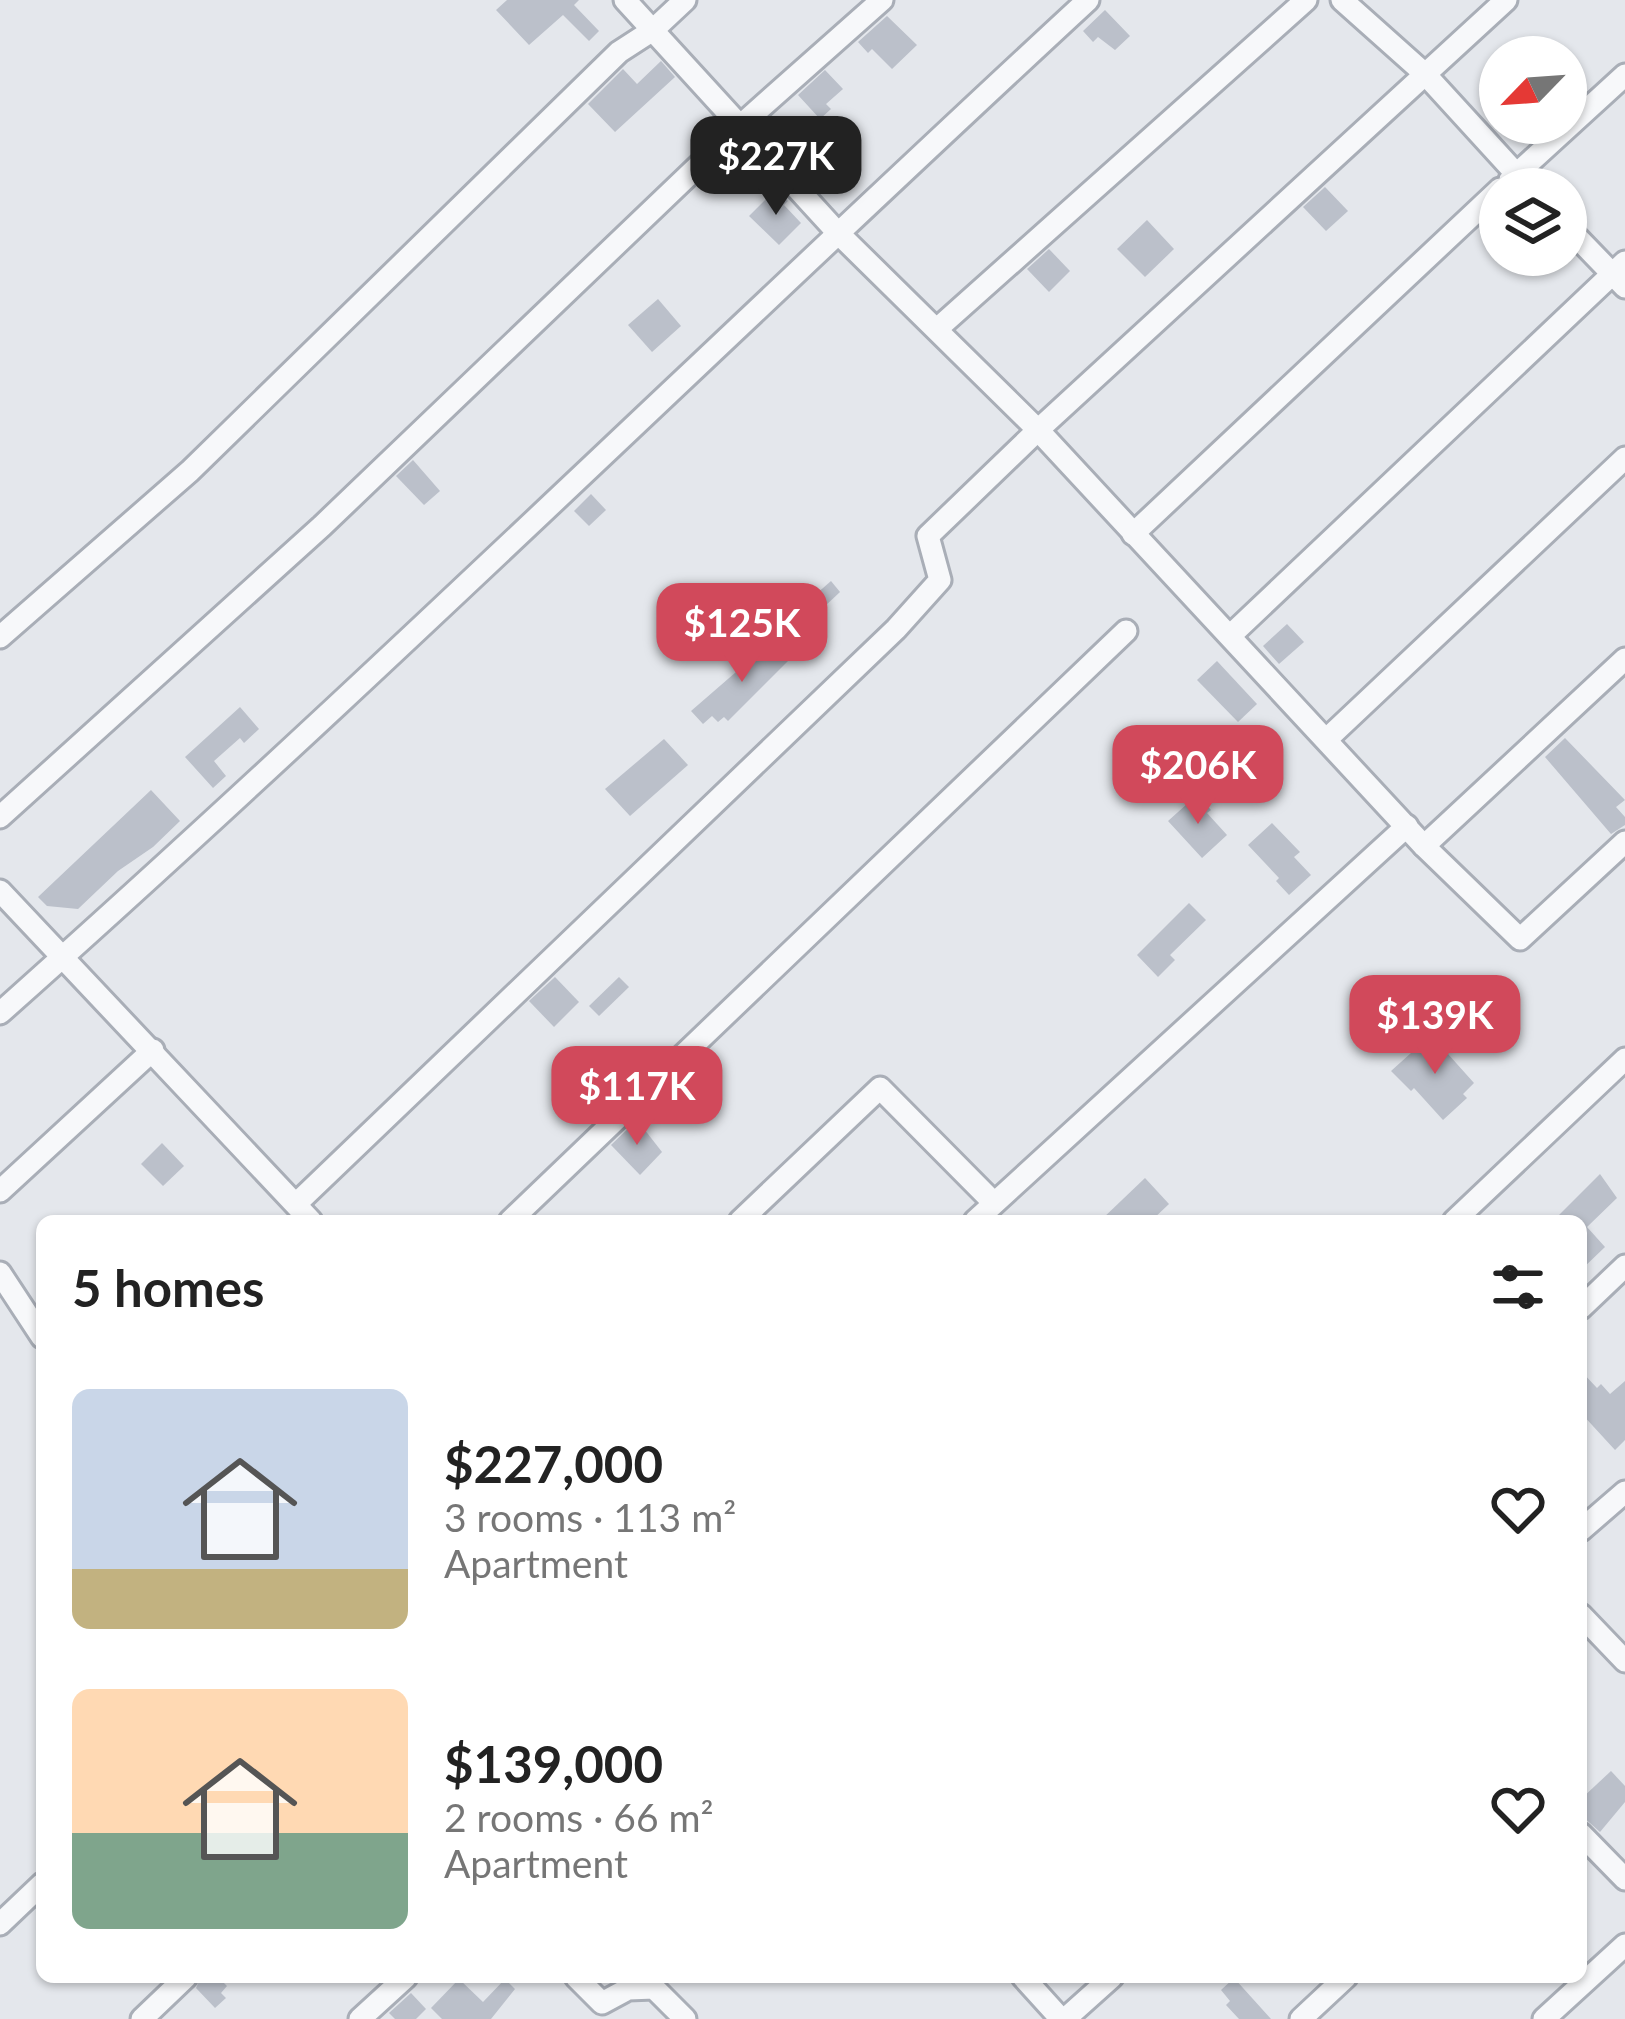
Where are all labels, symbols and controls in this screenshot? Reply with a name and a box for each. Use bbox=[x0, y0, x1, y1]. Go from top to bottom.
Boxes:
north arrow bbox=[1479, 36, 1587, 144]
map controls bbox=[1479, 36, 1587, 276]
pin: $227K bbox=[692, 116, 860, 218]
text: $227K bbox=[717, 132, 835, 178]
button: layers bbox=[1479, 168, 1587, 276]
pin: $125K bbox=[658, 583, 826, 685]
text: $125K bbox=[683, 599, 801, 645]
pin: $206K bbox=[1114, 725, 1282, 827]
text: $206K bbox=[1139, 741, 1257, 787]
pin: $139K bbox=[1351, 975, 1519, 1077]
text: $139K bbox=[1376, 991, 1494, 1037]
pin: $117K bbox=[553, 1046, 721, 1148]
text: $117K bbox=[578, 1062, 696, 1108]
icon: filters bbox=[1485, 1254, 1551, 1320]
text: 5 homes bbox=[72, 1257, 264, 1318]
text: $227,000 bbox=[444, 1433, 663, 1494]
icon: home bbox=[168, 1437, 312, 1581]
icon: heart bbox=[1485, 1476, 1551, 1542]
text: 3 rooms · 113 m² bbox=[444, 1494, 736, 1540]
text: Apartment bbox=[444, 1540, 628, 1586]
text: $139,000 bbox=[444, 1733, 663, 1794]
icon: home bbox=[168, 1737, 312, 1881]
icon: heart bbox=[1485, 1776, 1551, 1842]
text: 2 rooms · 66 m² bbox=[444, 1794, 714, 1840]
text: Apartment bbox=[444, 1840, 628, 1886]

